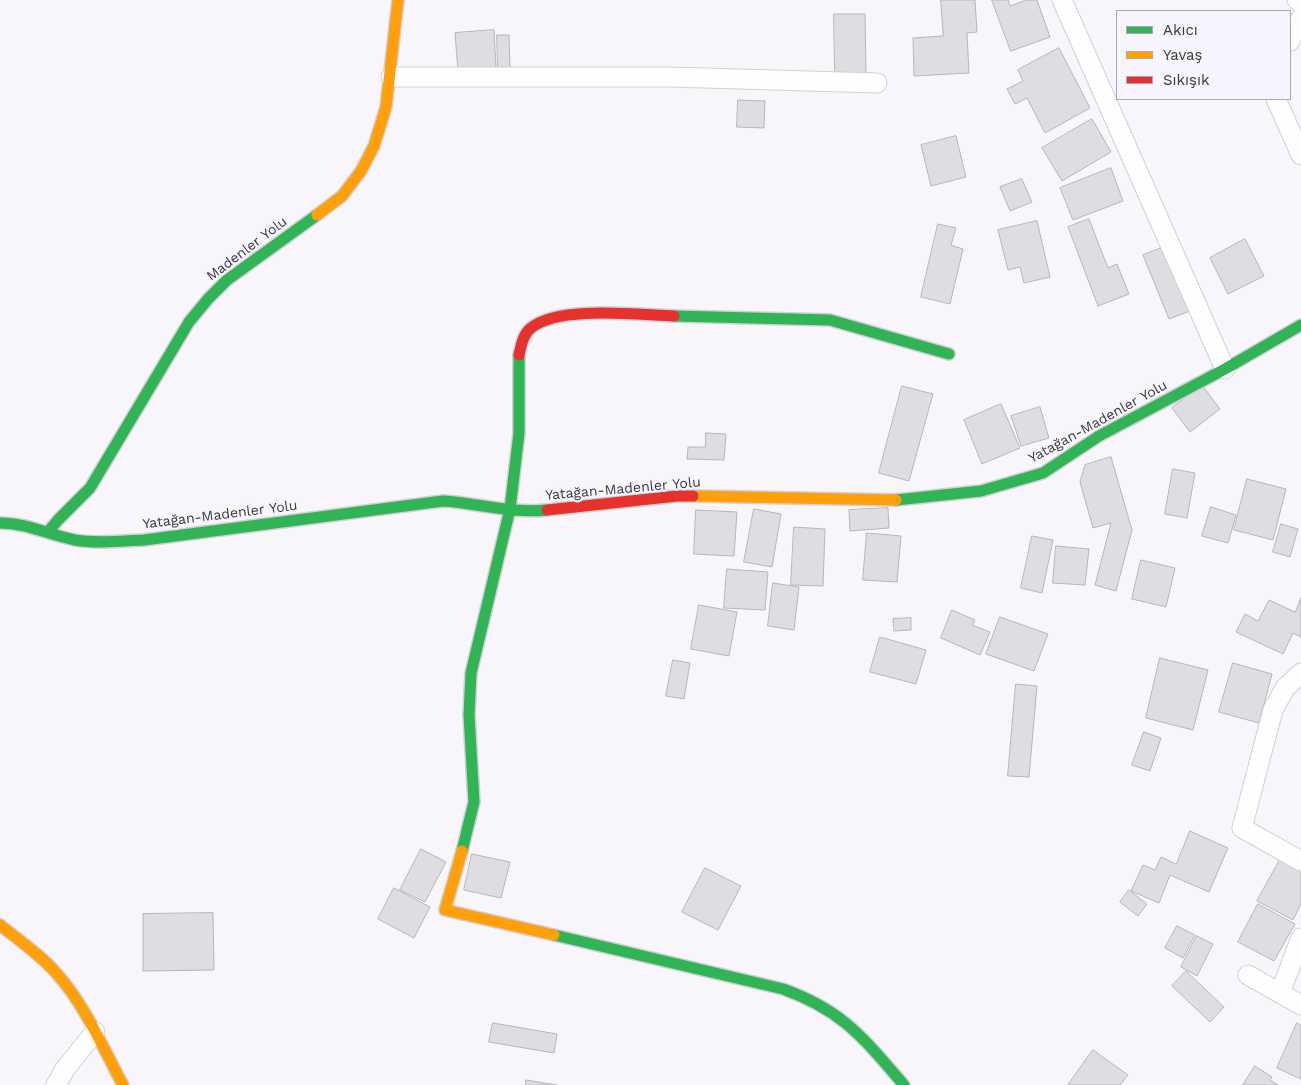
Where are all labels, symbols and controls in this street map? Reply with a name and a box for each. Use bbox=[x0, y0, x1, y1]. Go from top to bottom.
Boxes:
legend bbox=[1116, 10, 1291, 100]
text: Akıcı bbox=[1163, 21, 1198, 39]
text: Yavaş bbox=[1163, 46, 1203, 64]
text: Sıkışık bbox=[1163, 71, 1209, 89]
street label: Madenler Yolu bbox=[203, 213, 291, 285]
street label: Yatağan-Madenler Yolu bbox=[1026, 377, 1170, 467]
street label: Yatağan-Madenler Yolu bbox=[545, 474, 701, 504]
street label: Yatağan-Madenler Yolu bbox=[142, 497, 298, 533]

